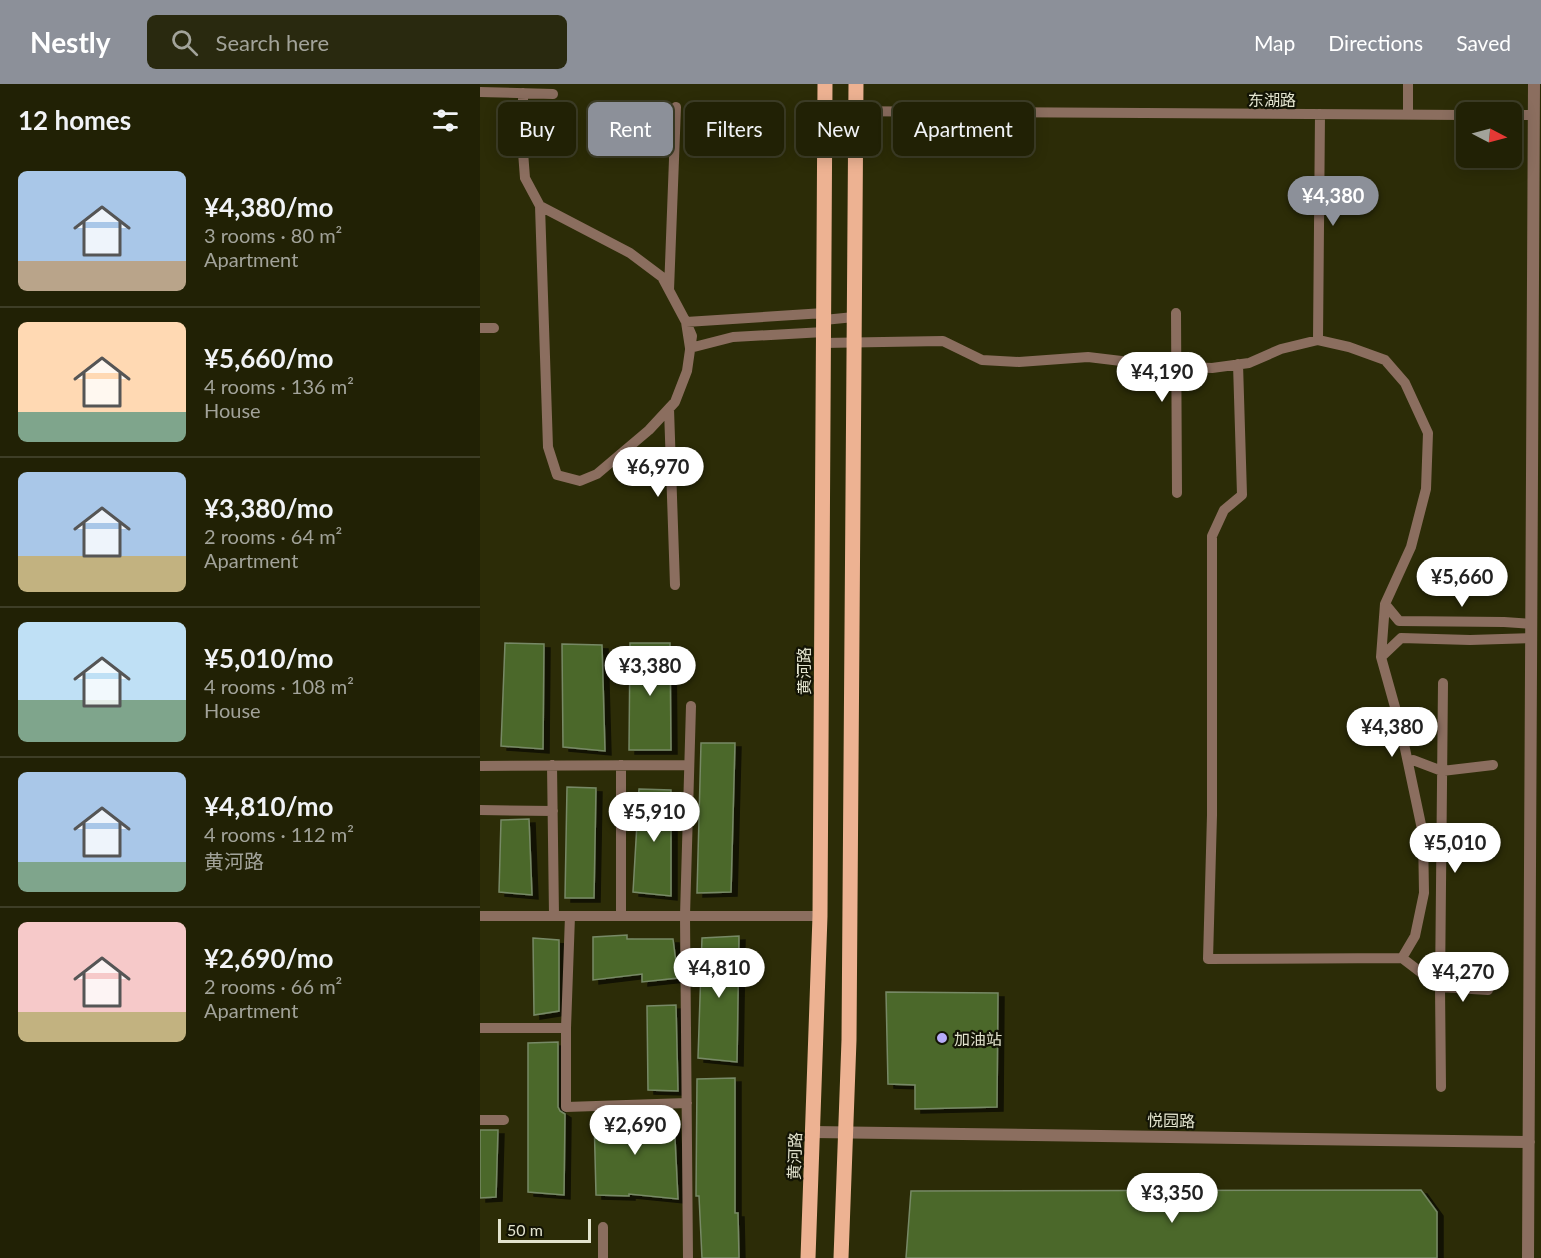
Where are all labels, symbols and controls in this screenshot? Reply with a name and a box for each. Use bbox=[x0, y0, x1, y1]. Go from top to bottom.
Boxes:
search box bbox=[147, 15, 567, 69]
text: Nestly bbox=[30, 25, 111, 59]
icon: search bbox=[168, 26, 201, 59]
text: Search here bbox=[216, 29, 329, 56]
text: Map bbox=[1254, 30, 1295, 55]
text: Directions bbox=[1328, 30, 1423, 55]
text: Saved bbox=[1456, 30, 1511, 55]
street label: 东湖路 bbox=[1248, 90, 1296, 109]
chip: Buy bbox=[498, 102, 576, 156]
chip: Rent bbox=[588, 102, 673, 156]
chip: Filters bbox=[685, 102, 784, 156]
chip: New bbox=[796, 102, 881, 156]
chip: Apartment bbox=[893, 102, 1034, 156]
north arrow bbox=[1456, 102, 1522, 168]
map controls bbox=[1456, 102, 1522, 168]
text: 12 homes bbox=[18, 104, 131, 136]
icon: filters bbox=[429, 104, 462, 137]
pin: ¥4,380 bbox=[1284, 176, 1382, 227]
text: ¥4,380 bbox=[1302, 183, 1364, 207]
text: ¥4,380/mo bbox=[204, 191, 334, 223]
icon: home bbox=[66, 195, 138, 267]
text: 3 rooms · 80 m² bbox=[204, 223, 342, 247]
text: Apartment bbox=[204, 247, 298, 271]
text: ¥5,660/mo bbox=[204, 342, 334, 374]
icon: home bbox=[66, 346, 138, 418]
pin: ¥4,190 bbox=[1113, 352, 1211, 403]
text: ¥4,190 bbox=[1131, 359, 1193, 383]
text: 4 rooms · 136 m² bbox=[204, 374, 354, 398]
text: House bbox=[204, 398, 261, 422]
pin: ¥6,970 bbox=[609, 447, 707, 498]
text: ¥6,970 bbox=[627, 454, 689, 478]
text: ¥3,380/mo bbox=[204, 492, 334, 524]
icon: home bbox=[66, 496, 138, 568]
text: 2 rooms · 64 m² bbox=[204, 524, 342, 548]
text: Apartment bbox=[204, 548, 298, 572]
pin: ¥5,660 bbox=[1413, 557, 1511, 608]
text: ¥5,660 bbox=[1431, 564, 1493, 588]
text: ¥5,010/mo bbox=[204, 642, 334, 674]
icon: home bbox=[66, 646, 138, 718]
pin: ¥3,380 bbox=[601, 646, 699, 697]
street label: 黄河路 bbox=[794, 647, 813, 695]
text: ¥3,380 bbox=[619, 653, 681, 677]
text: 4 rooms · 108 m² bbox=[204, 674, 354, 698]
text: House bbox=[204, 698, 261, 722]
pin: ¥4,380 bbox=[1343, 707, 1441, 758]
text: ¥4,380 bbox=[1361, 714, 1423, 738]
text: ¥4,810/mo bbox=[204, 790, 334, 822]
pin: ¥5,910 bbox=[605, 792, 703, 843]
icon: home bbox=[66, 796, 138, 868]
text: ¥5,910 bbox=[623, 799, 685, 823]
text: 4 rooms · 112 m² bbox=[204, 822, 354, 846]
pin: ¥5,010 bbox=[1406, 823, 1504, 874]
text: ¥5,010 bbox=[1424, 830, 1486, 854]
text: 黄河路 bbox=[204, 849, 264, 873]
text: ¥2,690/mo bbox=[204, 942, 334, 974]
icon: home bbox=[66, 946, 138, 1018]
pin: ¥4,810 bbox=[670, 948, 768, 999]
pin: ¥4,270 bbox=[1414, 952, 1512, 1003]
text: ¥4,810 bbox=[688, 955, 750, 979]
text: ¥4,270 bbox=[1432, 959, 1494, 983]
text: 2 rooms · 66 m² bbox=[204, 974, 342, 998]
text: Apartment bbox=[204, 998, 298, 1022]
place label: 加油站 bbox=[954, 1029, 1002, 1048]
marker: 加油站 bbox=[935, 1031, 949, 1045]
pin: ¥2,690 bbox=[586, 1105, 684, 1156]
street label: 悦园路 bbox=[1147, 1110, 1195, 1130]
text: ¥2,690 bbox=[604, 1112, 666, 1136]
street label: 黄河路 bbox=[784, 1132, 804, 1180]
pin: ¥3,350 bbox=[1123, 1173, 1221, 1224]
text: ¥3,350 bbox=[1141, 1180, 1203, 1204]
scale bar bbox=[498, 1216, 591, 1244]
text: 50 m bbox=[507, 1220, 543, 1239]

